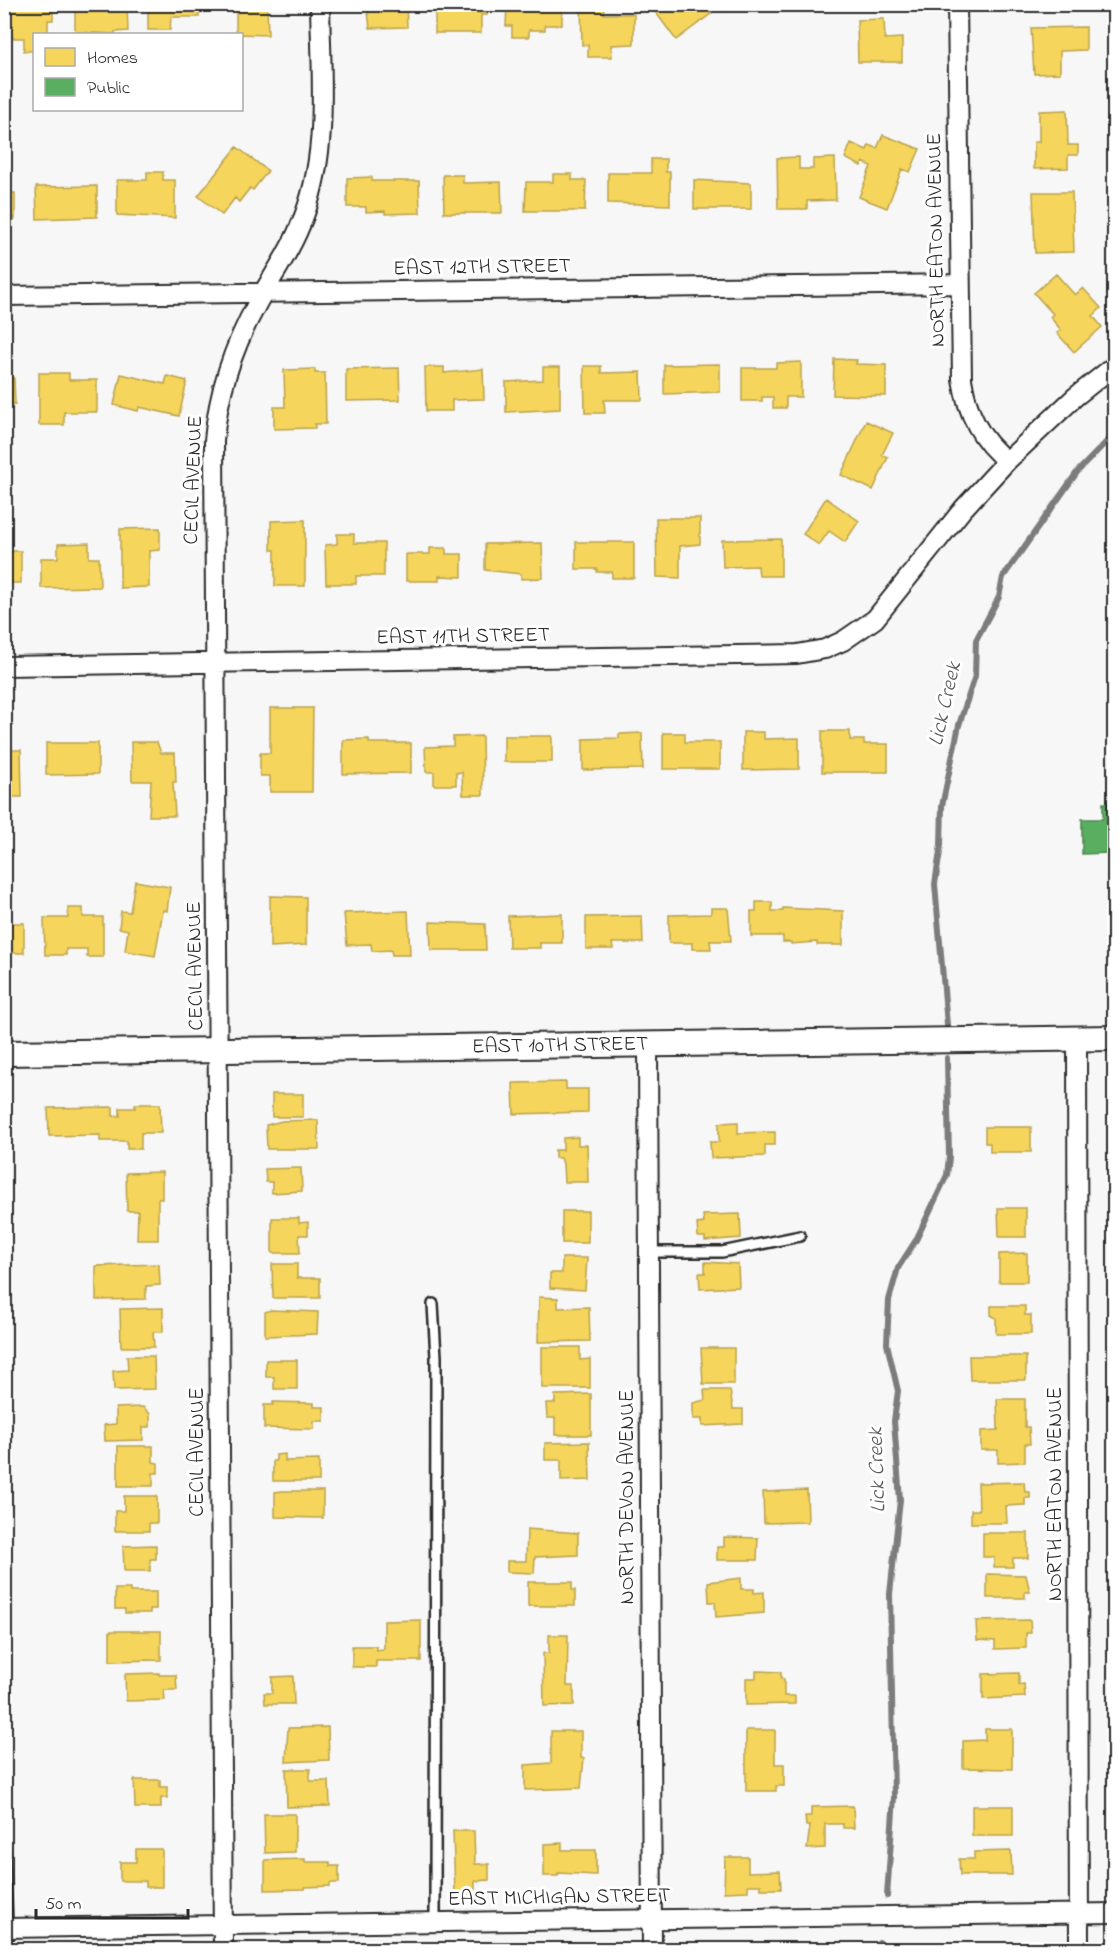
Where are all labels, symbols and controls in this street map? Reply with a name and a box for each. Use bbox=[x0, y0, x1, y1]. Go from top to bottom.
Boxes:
legend bbox=[33, 33, 243, 111]
text: Homes bbox=[87, 46, 138, 72]
text: Public bbox=[87, 76, 130, 102]
street label: NORTH EATON AVENUE bbox=[920, 133, 954, 347]
street label: EAST 12TH STREET bbox=[393, 251, 571, 285]
street label: CECIL AVENUE bbox=[177, 415, 211, 545]
street label: EAST 11TH STREET bbox=[376, 620, 550, 654]
water label: Lick Creek bbox=[921, 658, 971, 749]
street label: CECIL AVENUE bbox=[180, 901, 212, 1031]
street label: EAST 10TH STREET bbox=[472, 1029, 648, 1063]
street label: CECIL AVENUE bbox=[183, 1387, 213, 1517]
street label: NORTH EATON AVENUE bbox=[1041, 1387, 1071, 1601]
street label: NORTH DEVON AVENUE bbox=[613, 1390, 643, 1604]
water label: Lick Creek bbox=[860, 1425, 895, 1513]
street label: EAST MICHIGAN STREET bbox=[447, 1881, 671, 1915]
scale bar bbox=[36, 1882, 188, 1920]
text: 50 m bbox=[45, 1892, 82, 1918]

